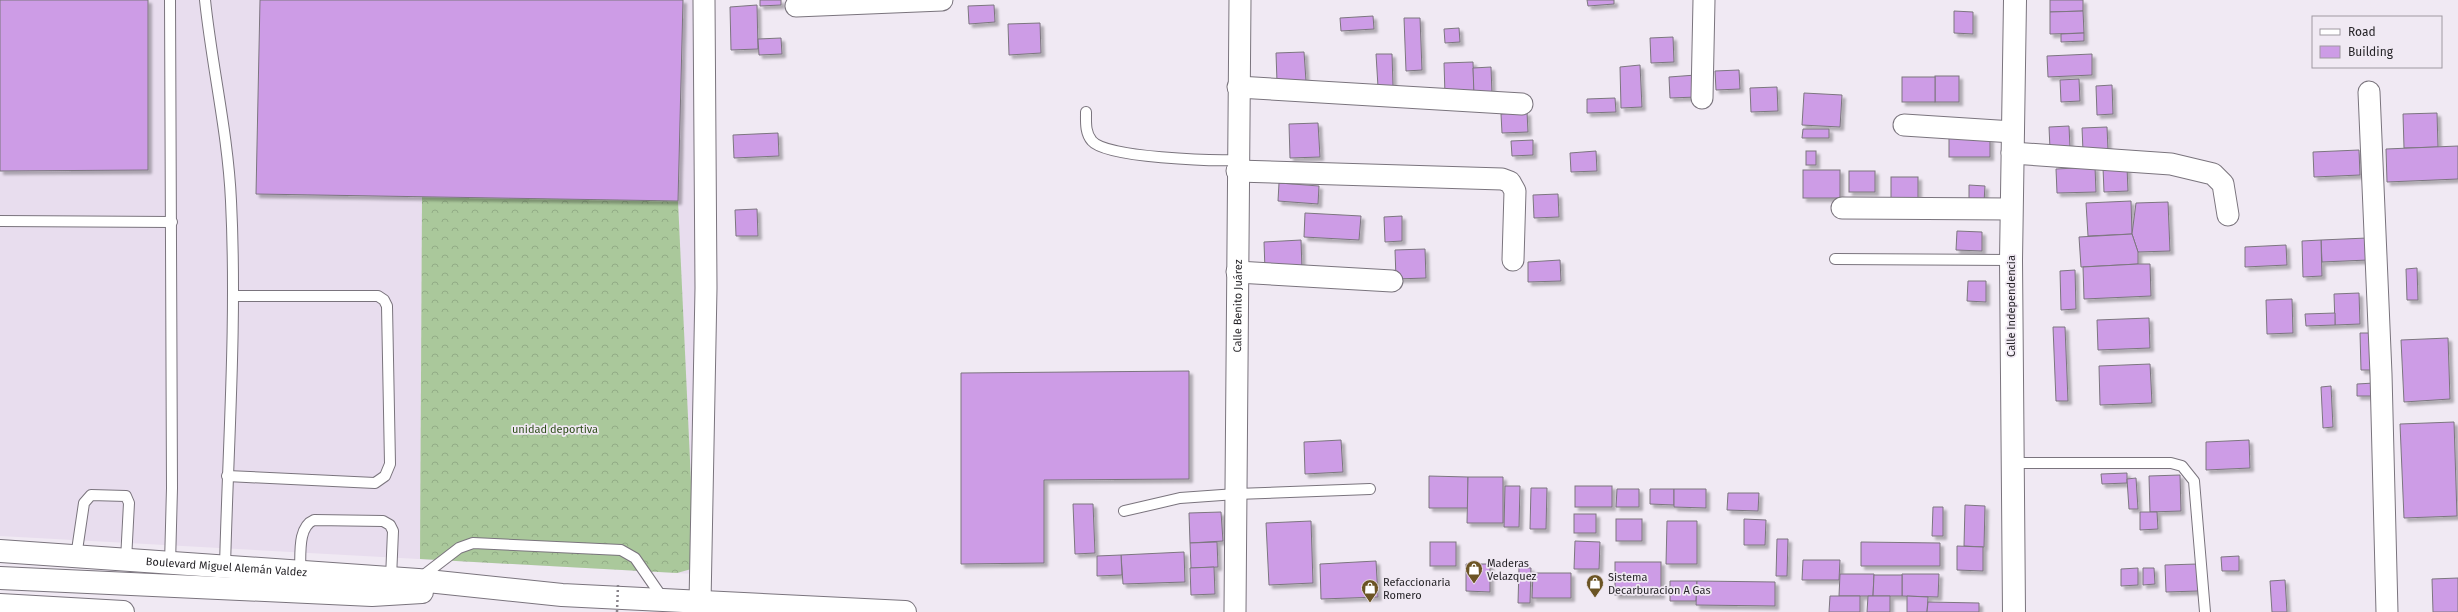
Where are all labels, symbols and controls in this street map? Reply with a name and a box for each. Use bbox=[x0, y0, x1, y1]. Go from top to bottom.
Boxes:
legend bbox=[2312, 16, 2442, 68]
text: Road bbox=[2348, 25, 2376, 39]
text: Building bbox=[2348, 45, 2394, 59]
street label: Calle Independencia bbox=[2005, 255, 2018, 357]
street label: Calle Benito Juárez bbox=[1231, 259, 1244, 353]
park label: unidad deportiva bbox=[512, 423, 598, 436]
street label: Boulevard Miguel Alemán Valdez bbox=[145, 555, 308, 579]
place label: Maderas Velazquez bbox=[1487, 557, 1537, 583]
shop icon: Maderas Velazquez bbox=[1464, 559, 1484, 584]
place label: Sistema Decarburacion A Gas bbox=[1608, 571, 1711, 597]
shop icon: Sistema Decarburacion A Gas bbox=[1585, 573, 1605, 598]
place label: Refaccionaria Romero bbox=[1383, 576, 1451, 602]
shop icon: Refaccionaria Romero bbox=[1360, 578, 1380, 603]

